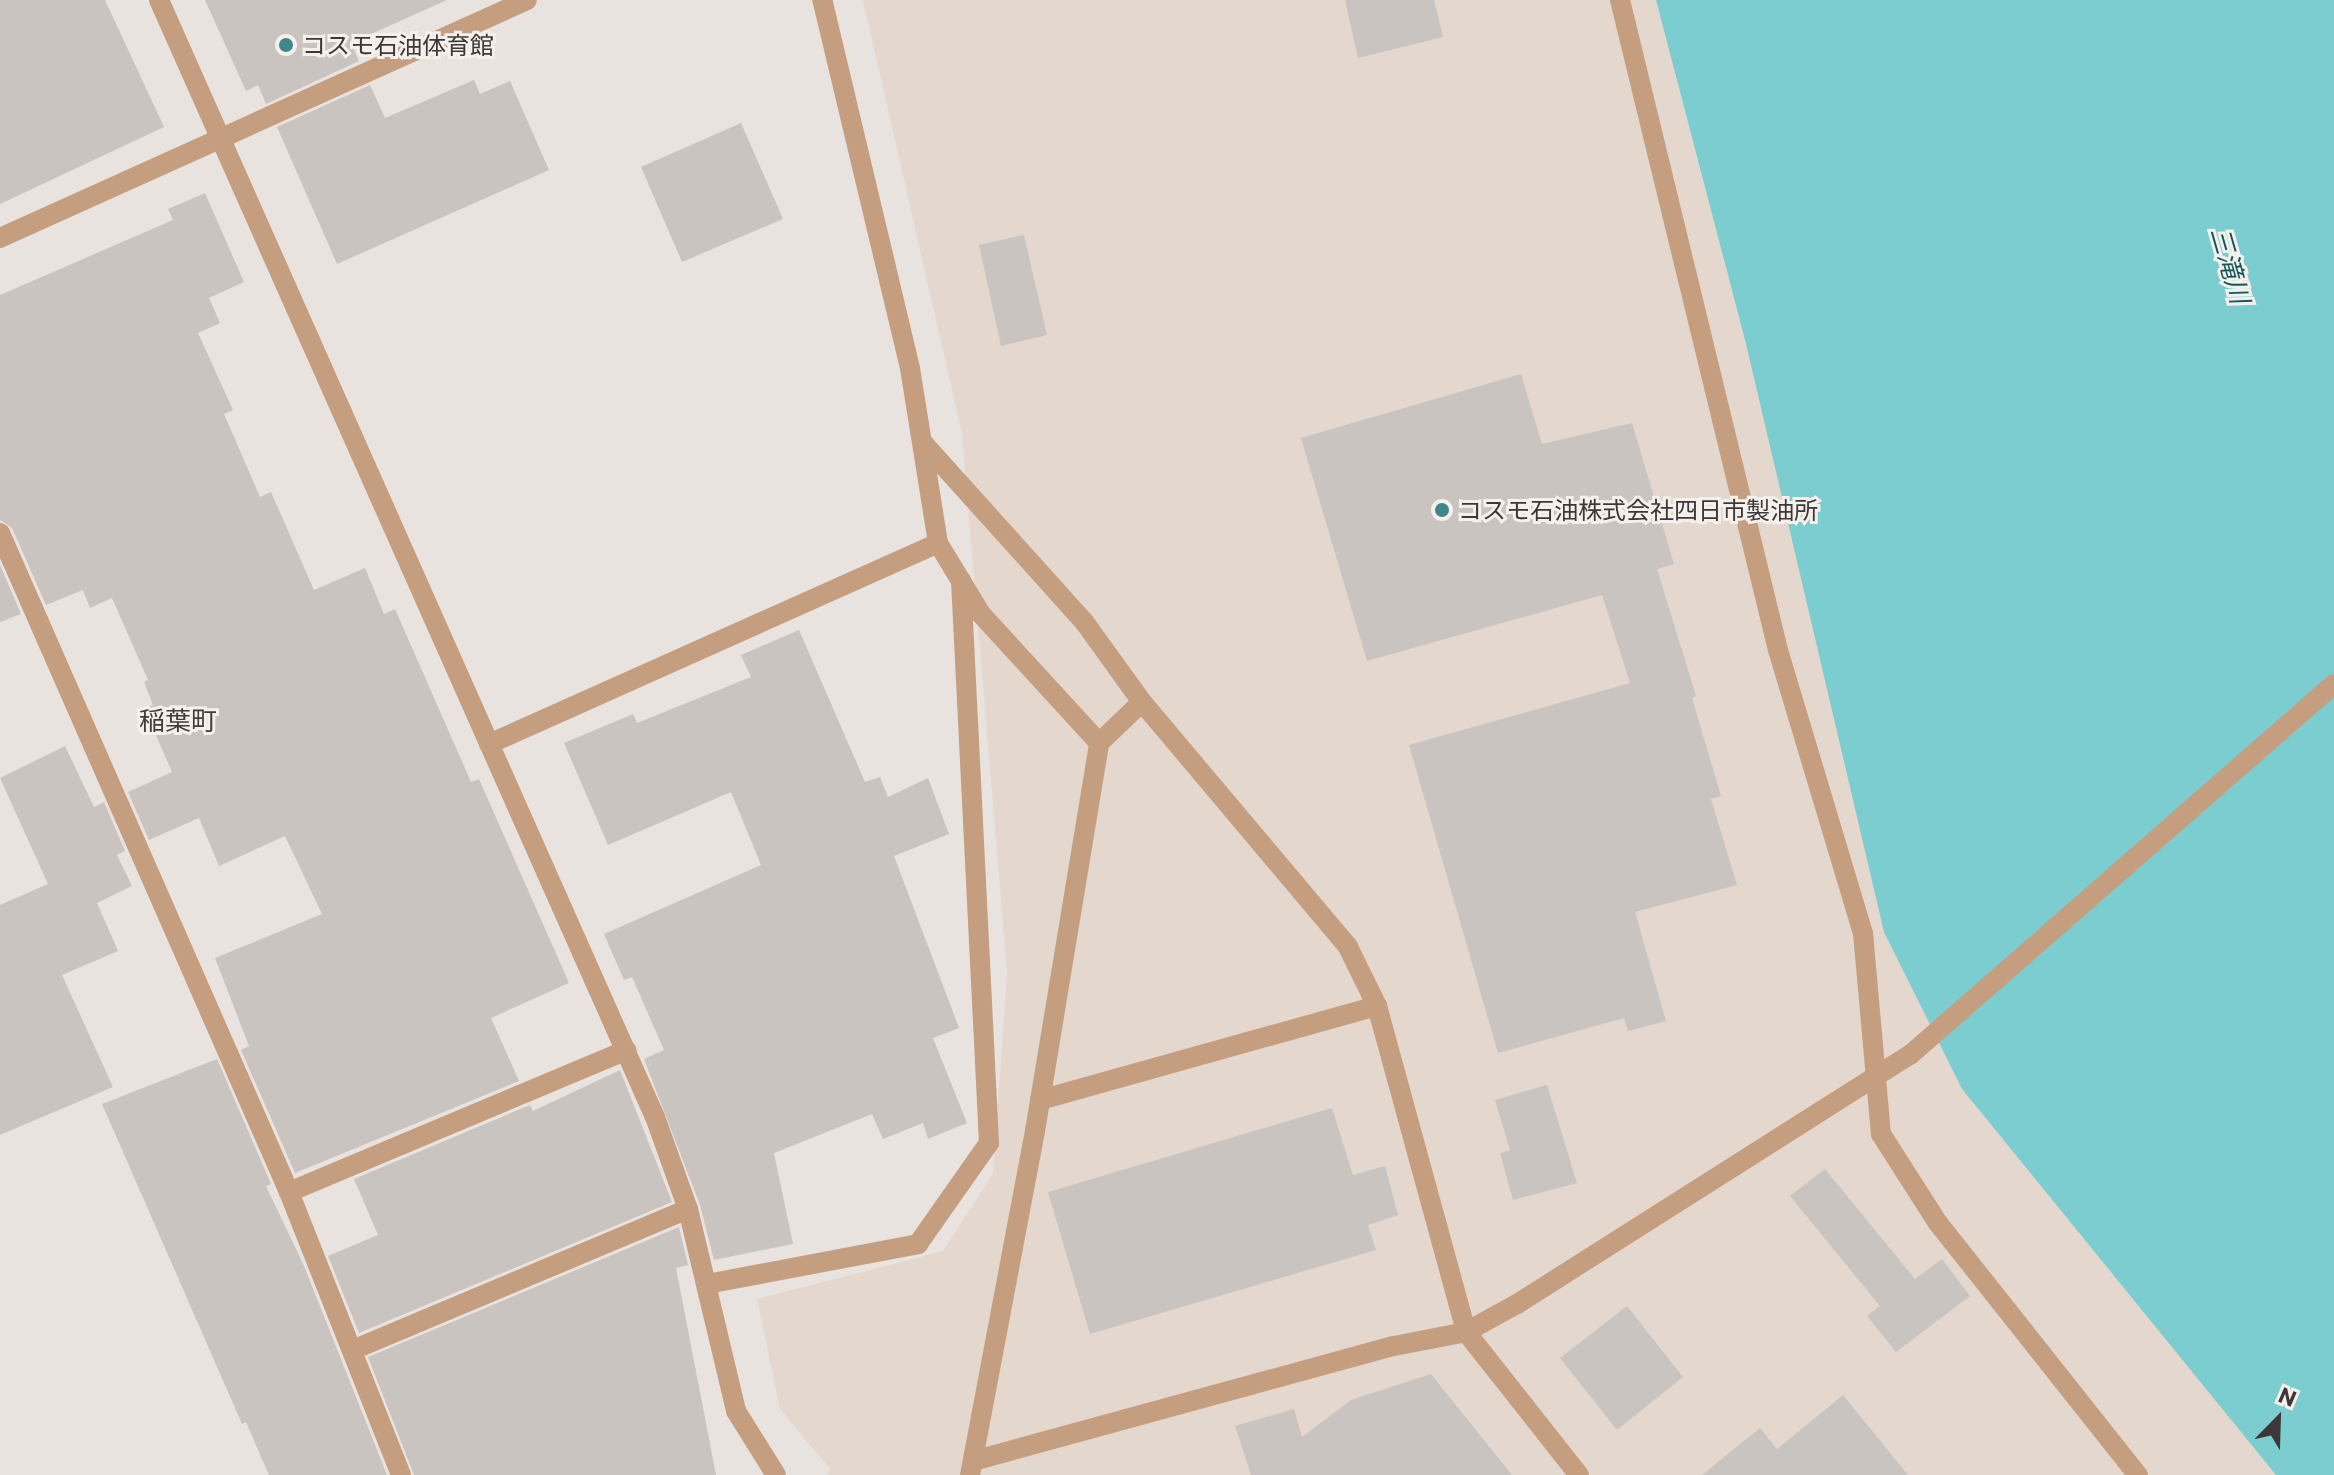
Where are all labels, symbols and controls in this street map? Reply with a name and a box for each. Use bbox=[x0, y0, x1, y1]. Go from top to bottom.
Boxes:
place label: コスモ石油体育館 bbox=[302, 31, 494, 59]
marker: コスモ石油体育館 bbox=[277, 36, 295, 54]
water label: 三滝川 bbox=[2205, 223, 2257, 307]
place label: コスモ石油株式会社四日市製油所 bbox=[1458, 496, 1818, 524]
marker: コスモ石油株式会社四日市製油所 bbox=[1433, 501, 1451, 519]
district label: 稲葉町 bbox=[139, 704, 217, 736]
north arrow bbox=[2238, 1379, 2318, 1459]
text: N bbox=[2275, 1381, 2300, 1412]

